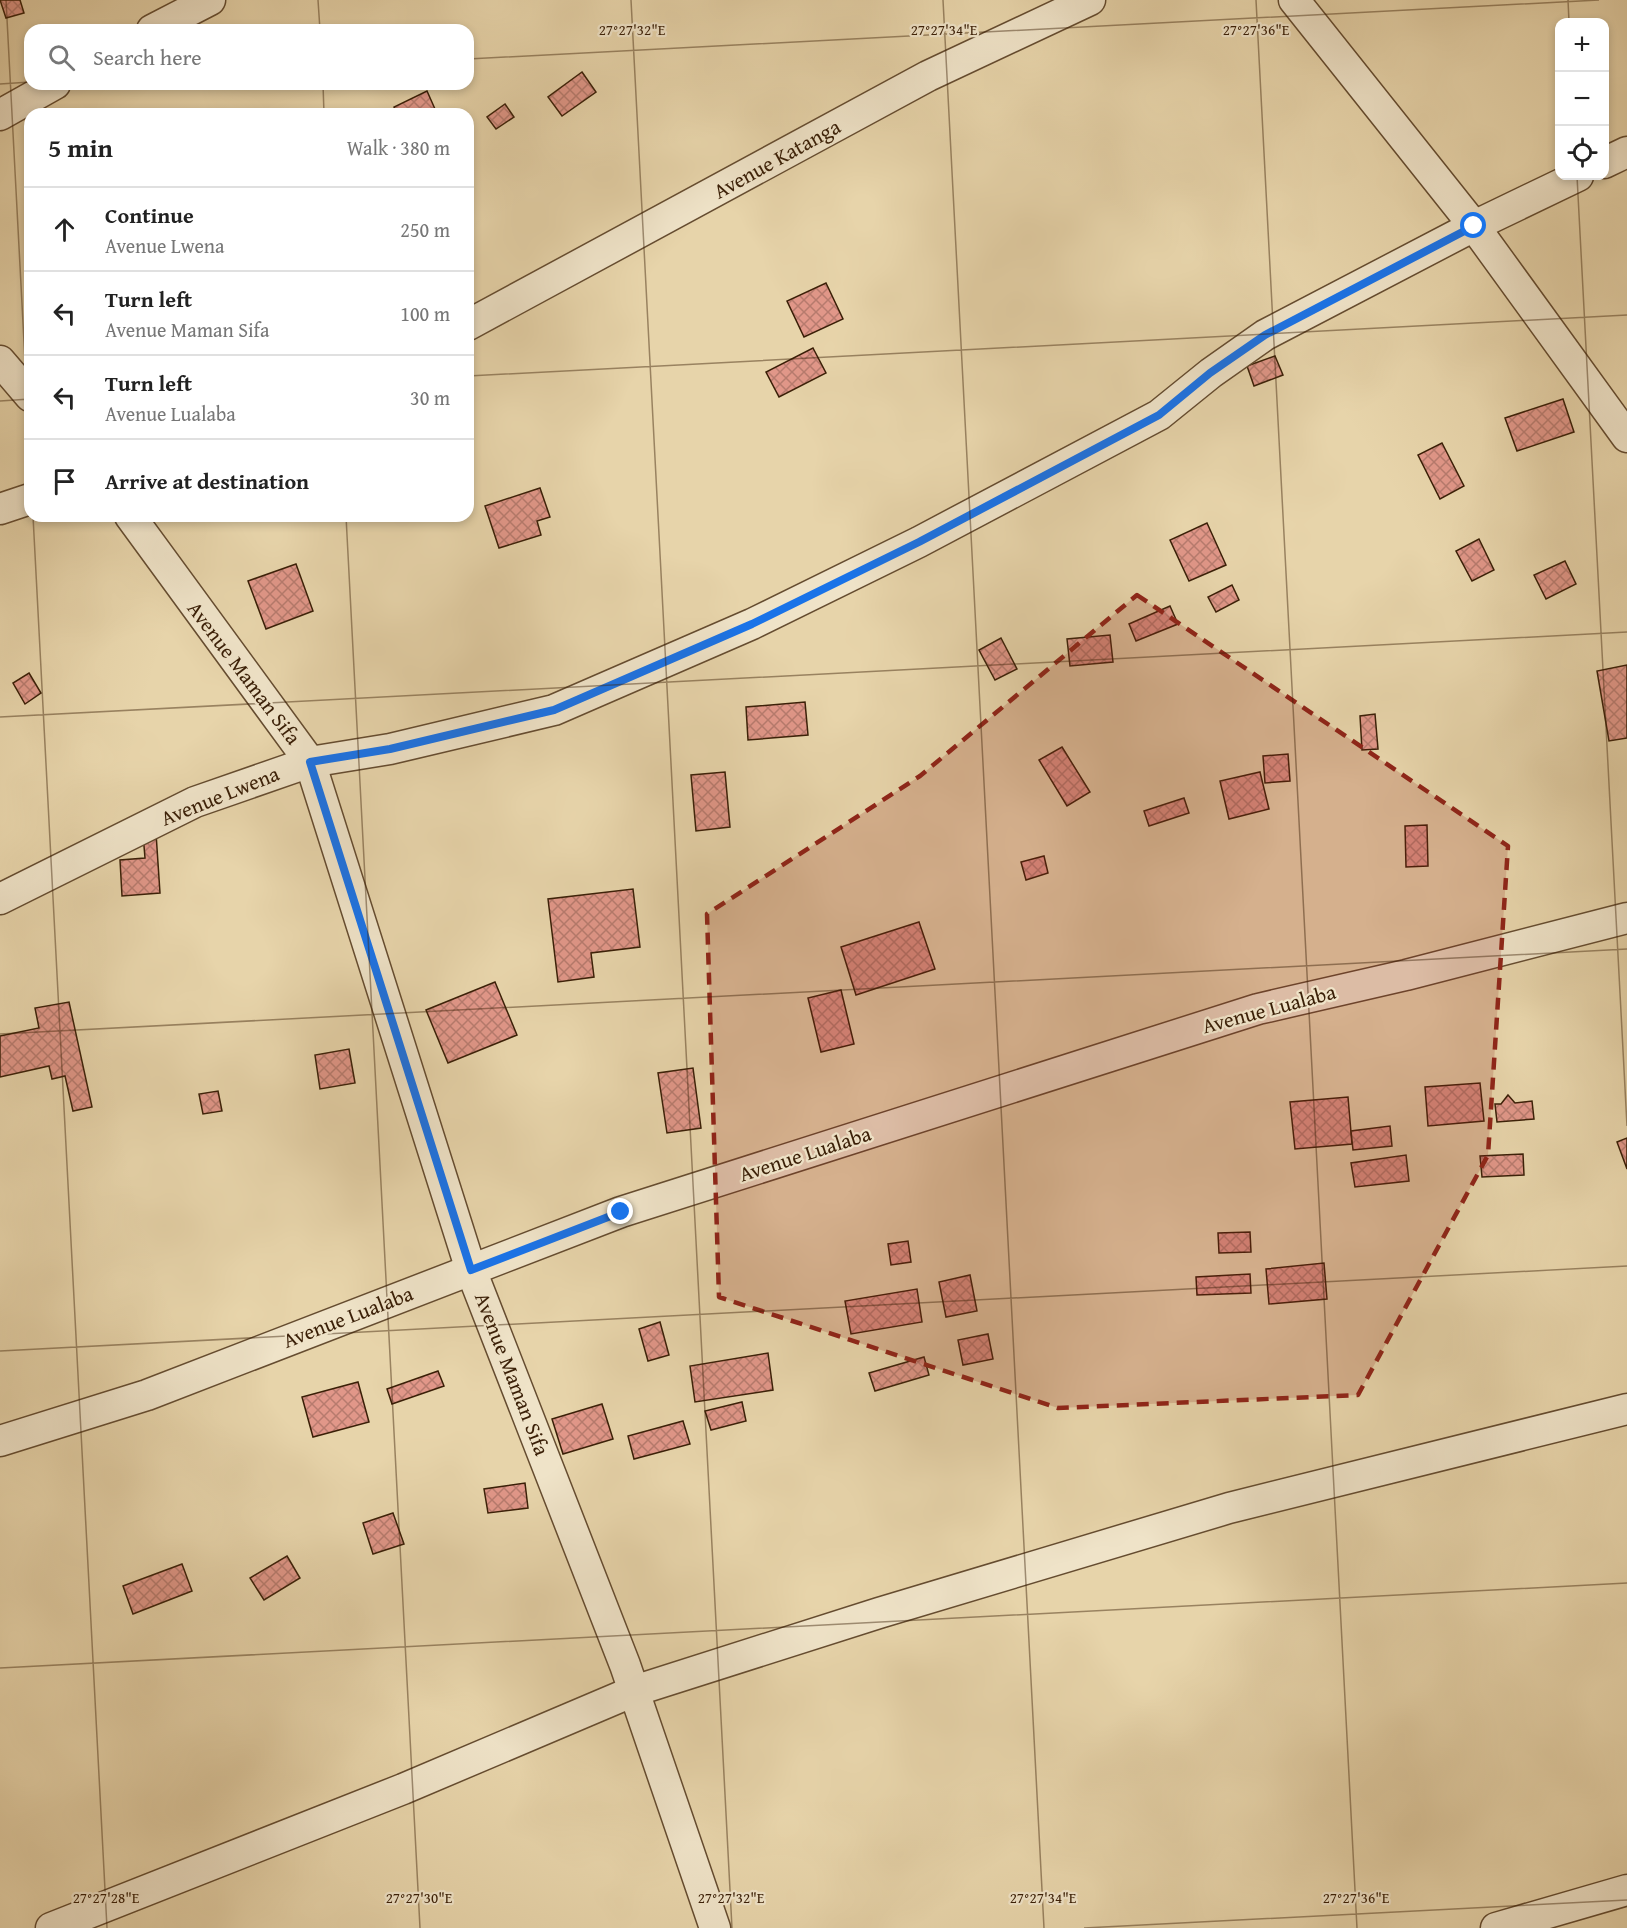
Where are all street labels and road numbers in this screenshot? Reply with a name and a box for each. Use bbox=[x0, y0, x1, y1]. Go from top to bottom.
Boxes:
street label: Avenue Katanga bbox=[708, 111, 846, 206]
street label: Avenue Maman Sifa bbox=[180, 594, 309, 751]
street label: Avenue Lwena bbox=[156, 758, 284, 833]
street label: Avenue Lualaba bbox=[1199, 976, 1339, 1041]
street label: Avenue Lualaba bbox=[735, 1118, 875, 1189]
street label: Avenue Lualaba bbox=[278, 1277, 418, 1356]
street label: Avenue Maman Sifa bbox=[467, 1288, 558, 1460]

